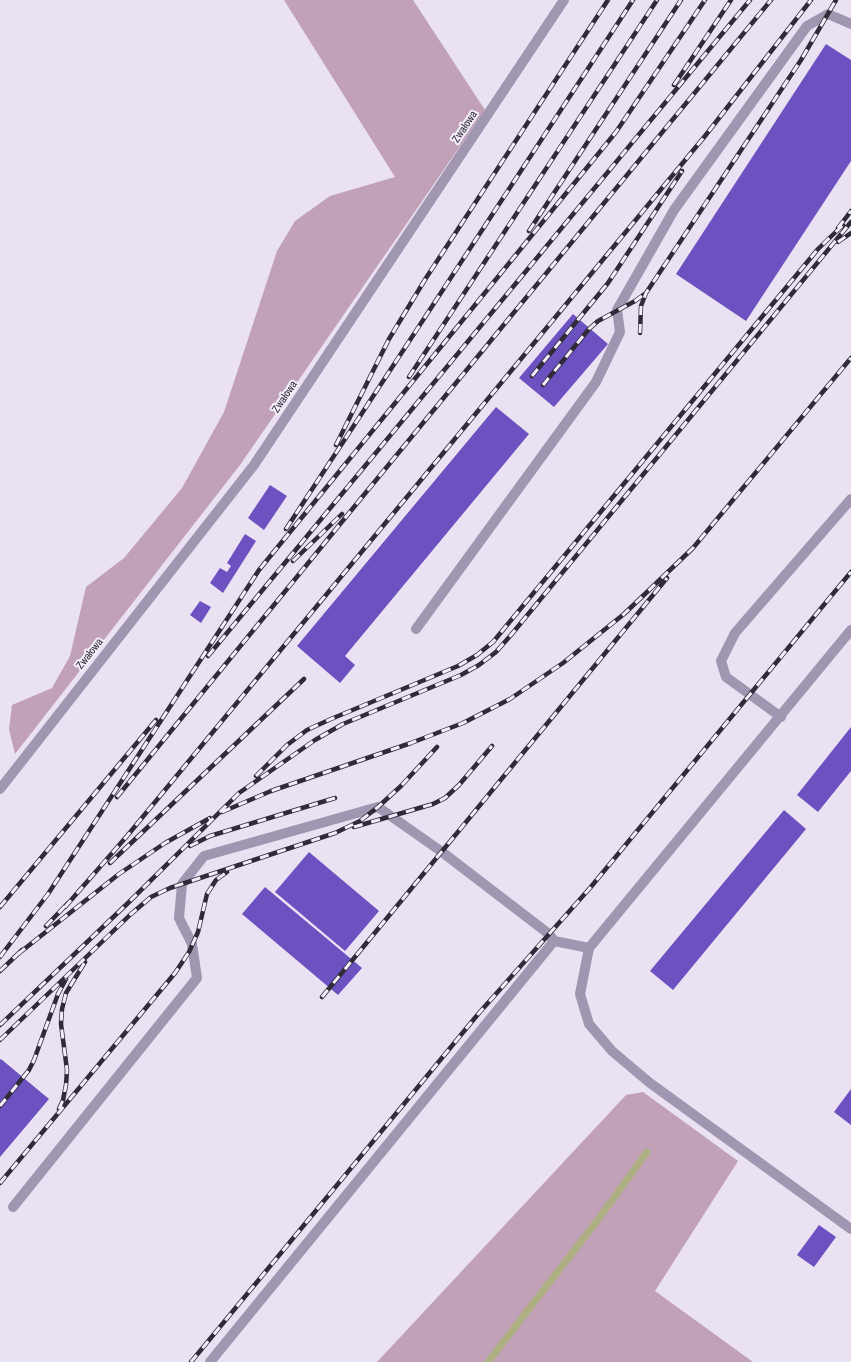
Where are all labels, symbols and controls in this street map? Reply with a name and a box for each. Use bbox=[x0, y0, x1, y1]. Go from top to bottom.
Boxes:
street label: Zwałowa bbox=[450, 109, 480, 145]
street label: Zwałowa bbox=[270, 379, 300, 415]
street label: Zwałowa bbox=[74, 636, 106, 672]

